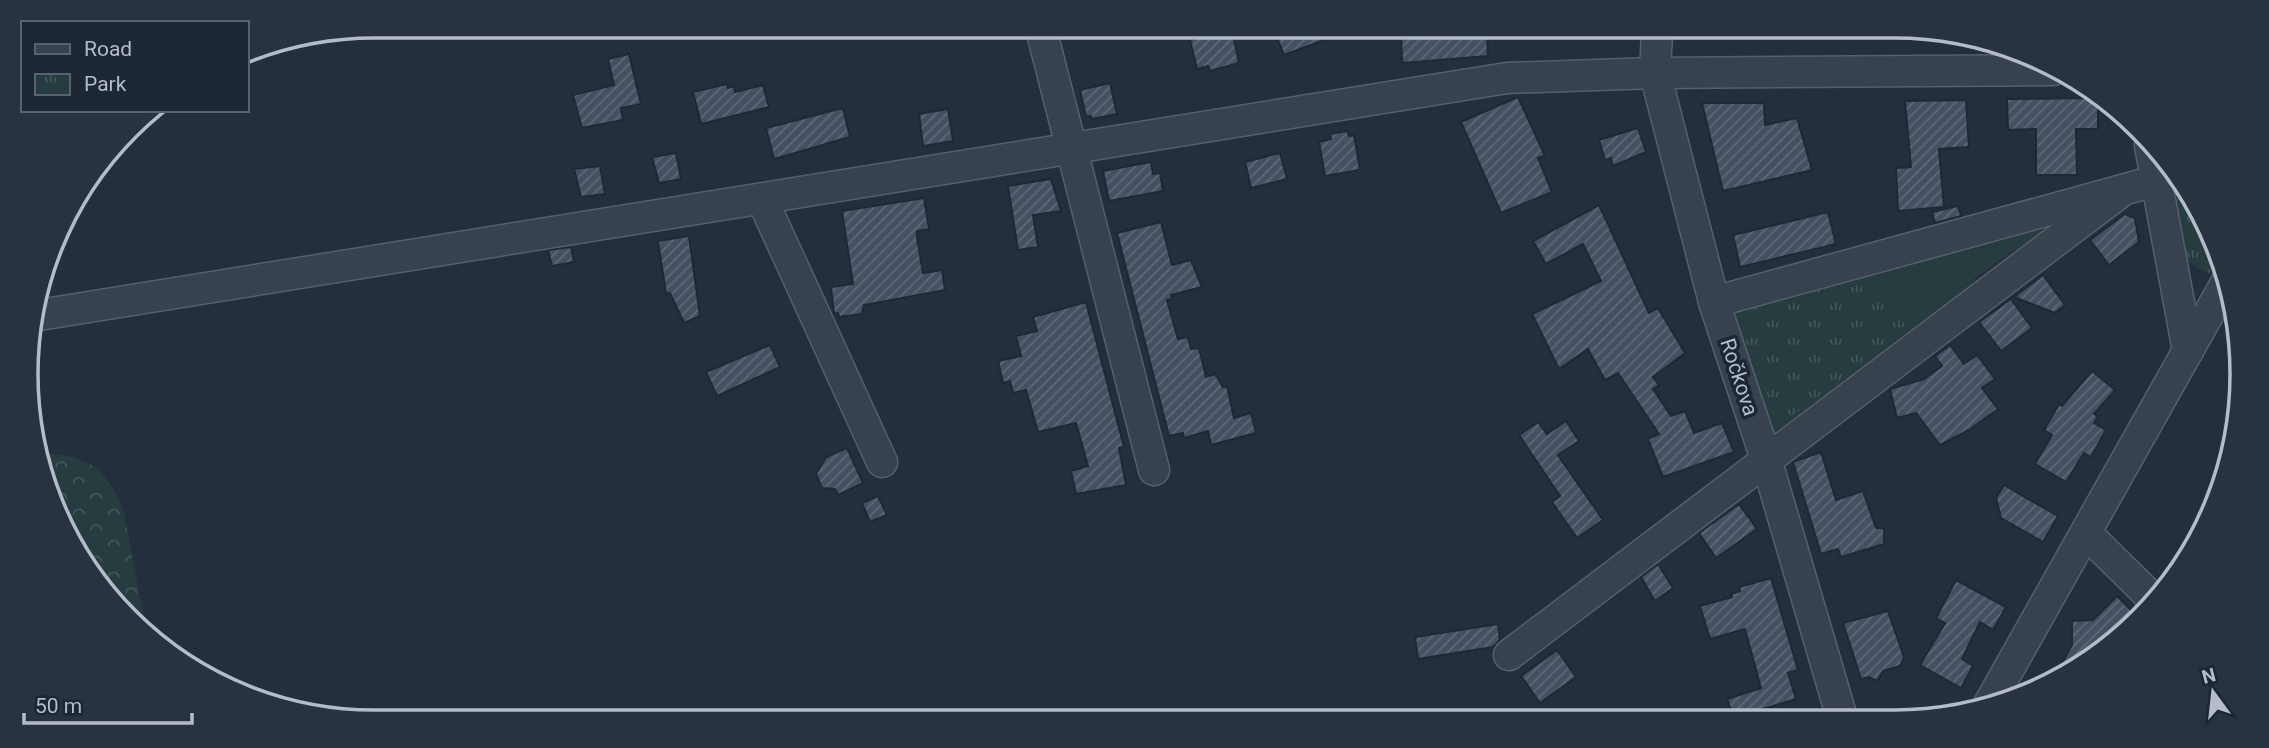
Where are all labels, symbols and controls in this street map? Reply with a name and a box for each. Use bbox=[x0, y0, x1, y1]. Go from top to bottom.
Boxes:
legend bbox=[21, 21, 248, 112]
text: Road bbox=[84, 37, 132, 61]
text: Park bbox=[84, 72, 127, 96]
street label: Ročkova bbox=[1715, 335, 1763, 419]
north arrow bbox=[2178, 657, 2248, 727]
text: N bbox=[2199, 663, 2218, 689]
scale bar bbox=[24, 682, 192, 726]
text: 50 m bbox=[35, 694, 82, 718]

